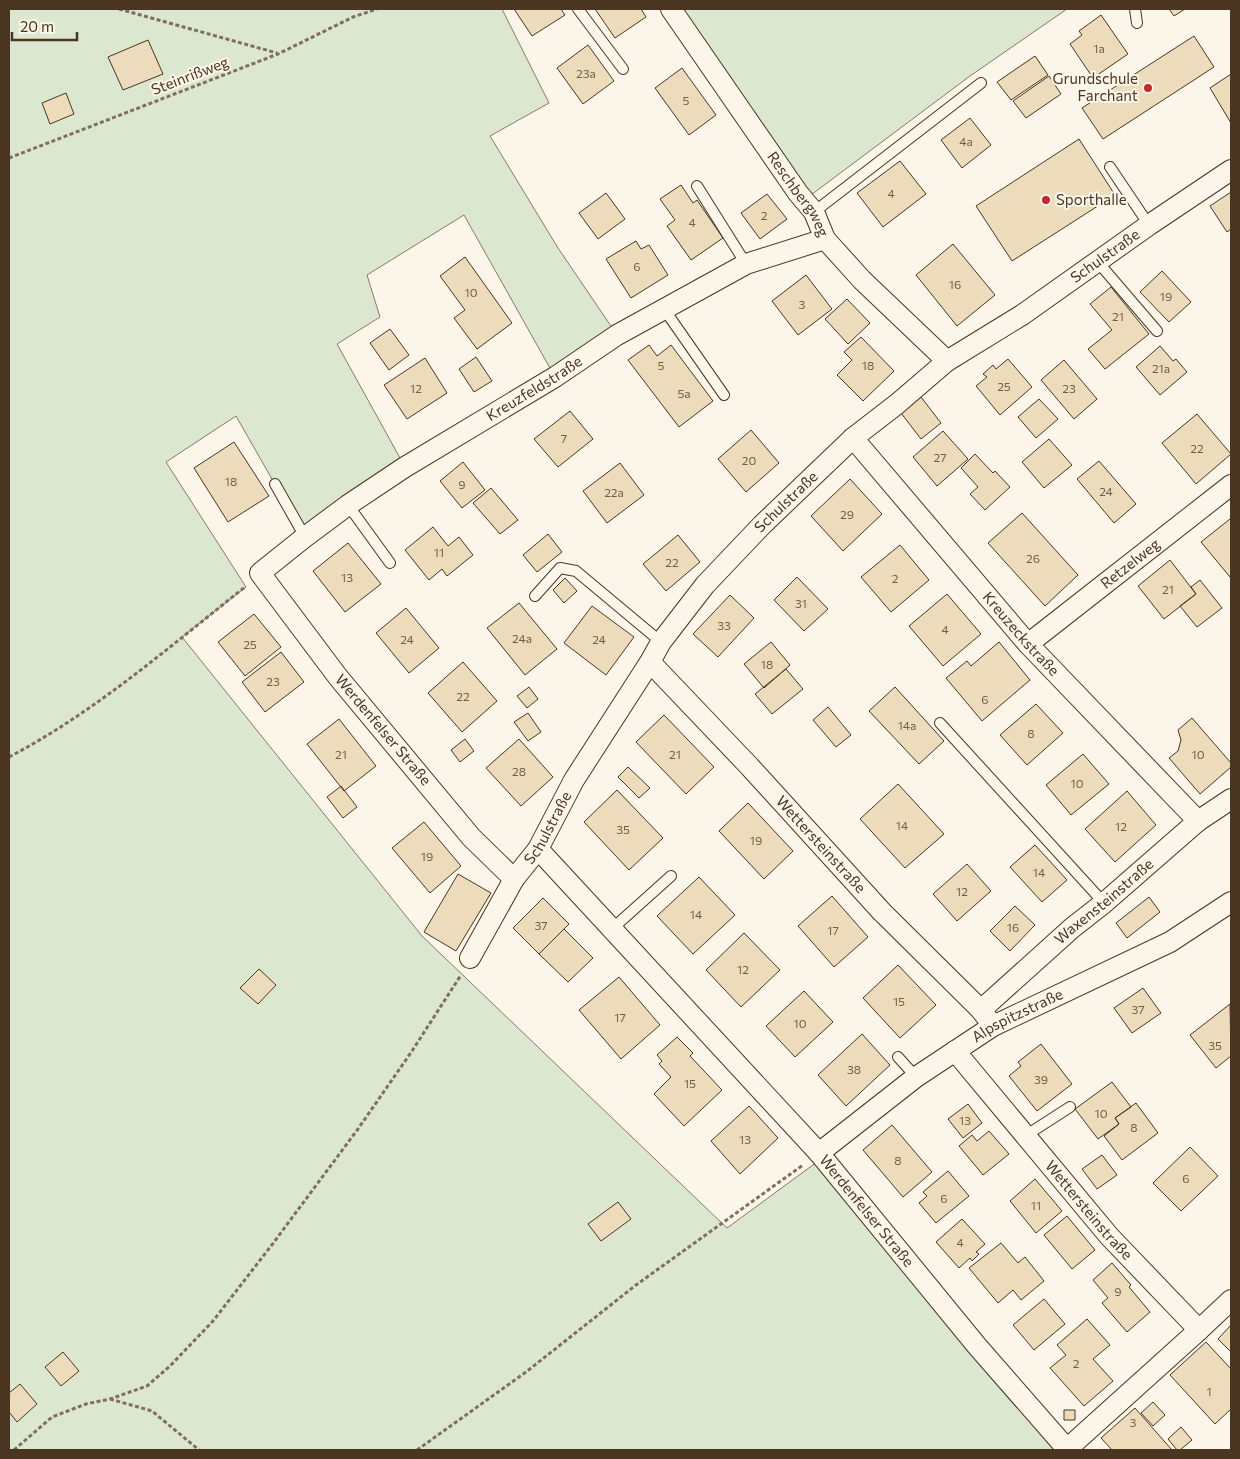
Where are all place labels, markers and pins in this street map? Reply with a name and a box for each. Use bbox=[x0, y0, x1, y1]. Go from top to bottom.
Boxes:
place label: Grundschule Farchant bbox=[1052, 69, 1138, 104]
marker: Grundschule Farchant bbox=[1142, 82, 1154, 94]
place label: Sporthalle bbox=[1056, 190, 1127, 208]
marker: Sporthalle bbox=[1040, 194, 1052, 206]

